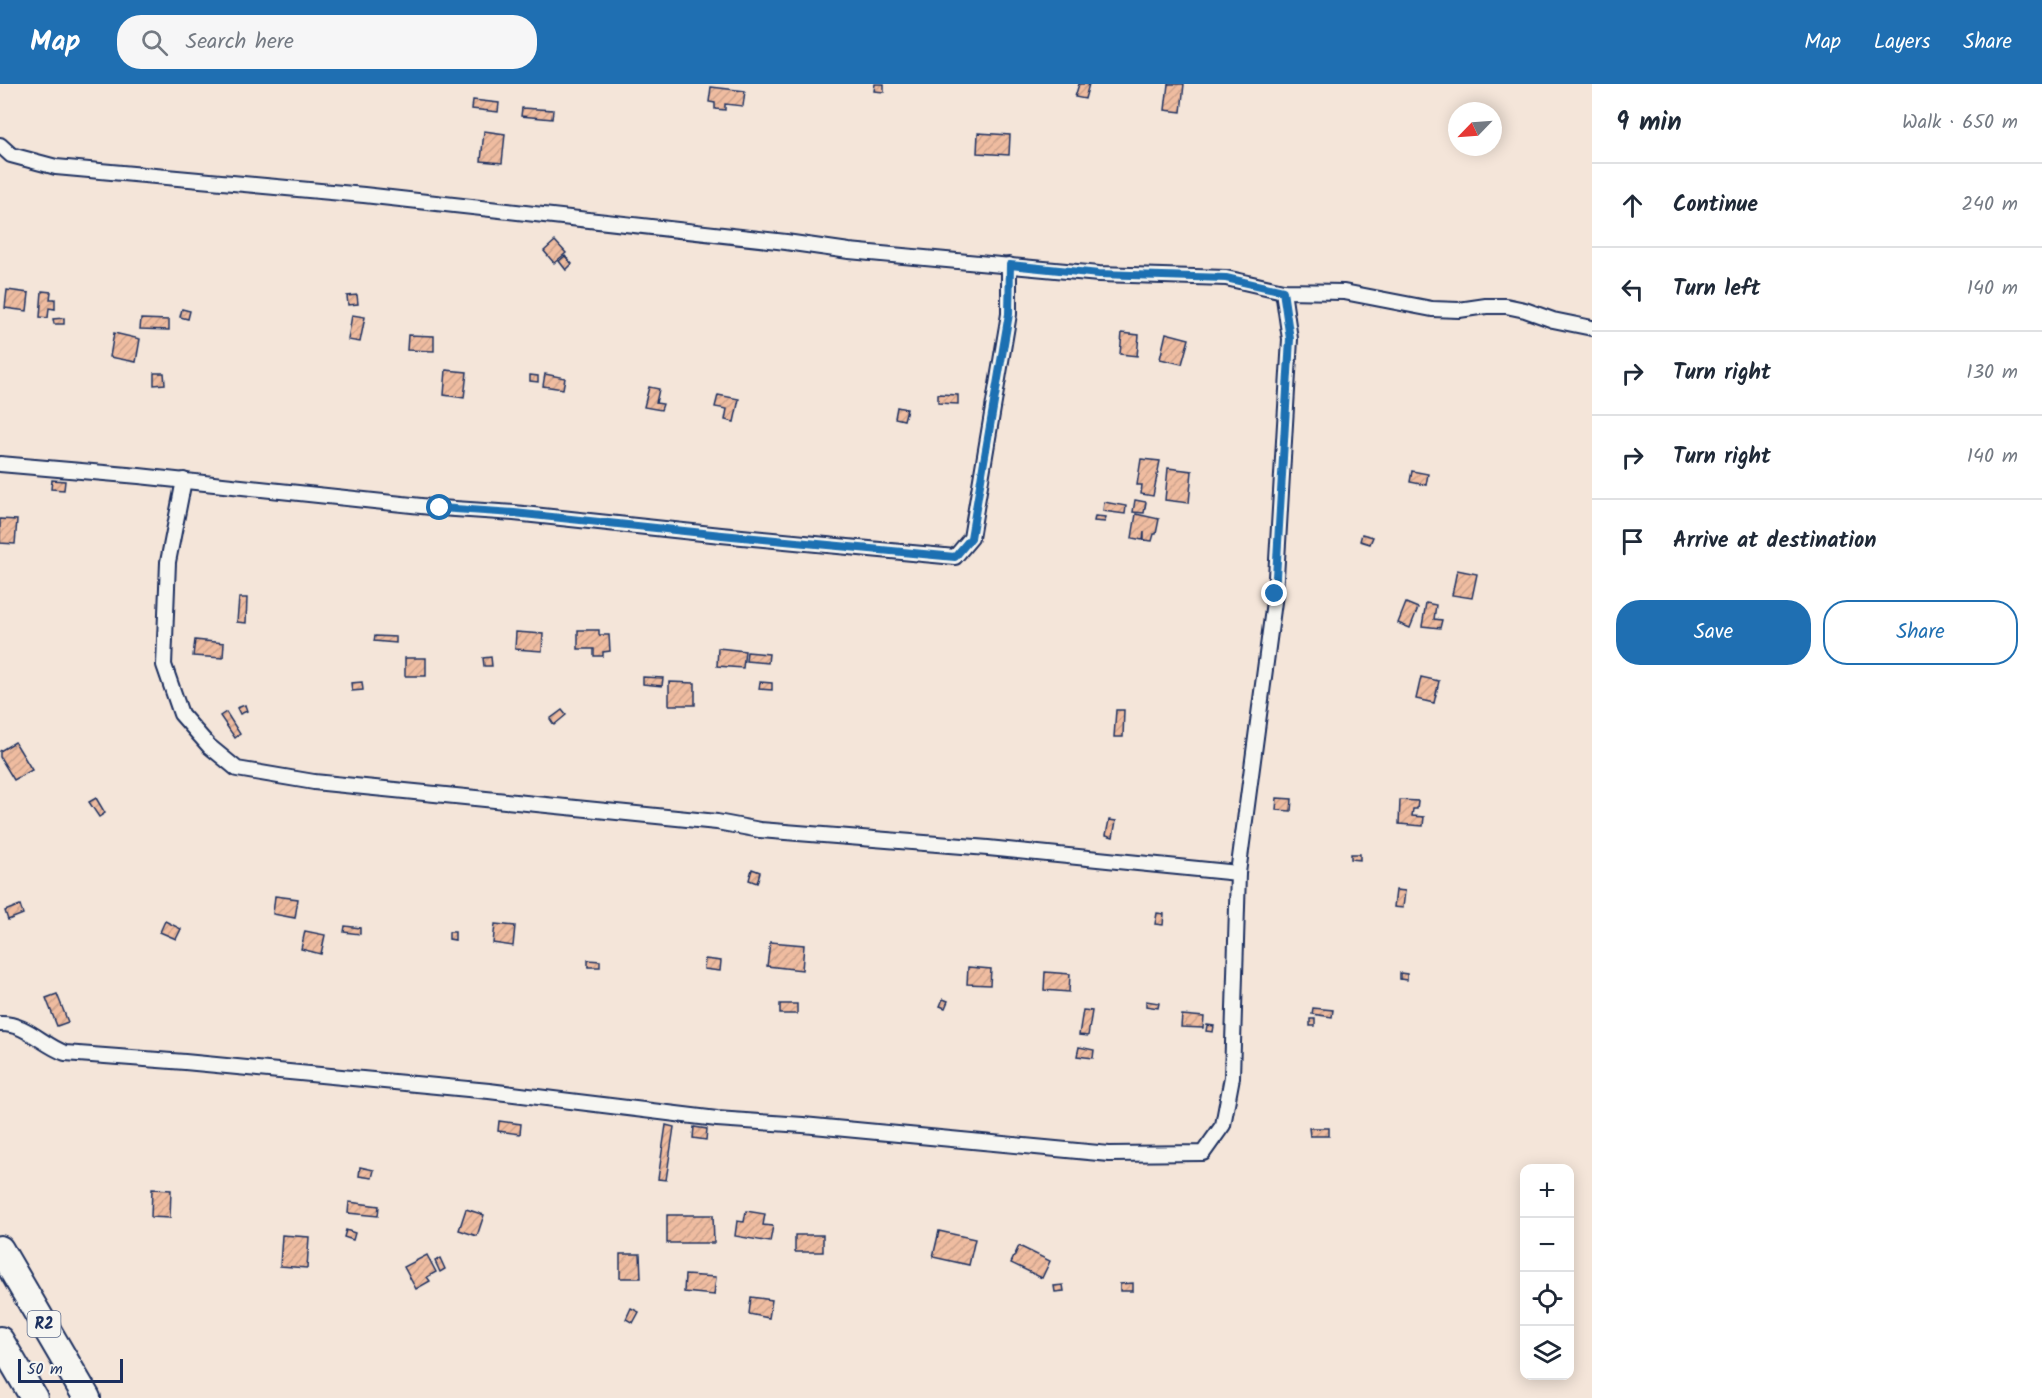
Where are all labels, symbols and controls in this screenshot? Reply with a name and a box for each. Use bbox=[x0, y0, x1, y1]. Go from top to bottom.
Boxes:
search box bbox=[117, 15, 537, 69]
text: Map bbox=[30, 20, 81, 65]
text: Search here bbox=[186, 25, 294, 60]
icon: search bbox=[138, 26, 171, 59]
text: Map bbox=[1804, 26, 1841, 59]
text: Layers bbox=[1874, 26, 1930, 59]
text: Share bbox=[1963, 26, 2012, 59]
north arrow bbox=[1448, 102, 1502, 156]
text: 9 min bbox=[1616, 102, 1682, 144]
text: Walk · 650 m bbox=[1902, 107, 2018, 139]
text: Continue bbox=[1673, 188, 1758, 223]
icon: ahead bbox=[1616, 189, 1649, 222]
text: 240 m bbox=[1961, 189, 2018, 221]
text: Turn left bbox=[1673, 272, 1760, 307]
icon: left bbox=[1616, 273, 1649, 306]
text: 140 m bbox=[1967, 273, 2018, 305]
text: Turn right bbox=[1673, 356, 1771, 391]
icon: right bbox=[1616, 357, 1649, 390]
text: 130 m bbox=[1966, 357, 2018, 389]
text: Turn right bbox=[1673, 440, 1771, 475]
icon: right bbox=[1616, 441, 1649, 474]
text: 140 m bbox=[1967, 441, 2018, 473]
route start bbox=[426, 494, 452, 520]
text: Arrive at destination bbox=[1673, 524, 1876, 559]
icon: arrive bbox=[1616, 525, 1649, 558]
route end bbox=[1261, 580, 1287, 606]
button: Save bbox=[1616, 600, 1811, 665]
button: Share bbox=[1823, 600, 2018, 665]
map controls bbox=[1520, 1164, 1574, 1380]
button: + bbox=[1520, 1164, 1574, 1218]
button: − bbox=[1520, 1218, 1574, 1272]
button: locate bbox=[1520, 1272, 1574, 1326]
road number: R2 bbox=[28, 1311, 60, 1337]
button: layers bbox=[1520, 1326, 1574, 1380]
scale bar bbox=[18, 1356, 123, 1384]
text: 50 m bbox=[27, 1357, 63, 1382]

